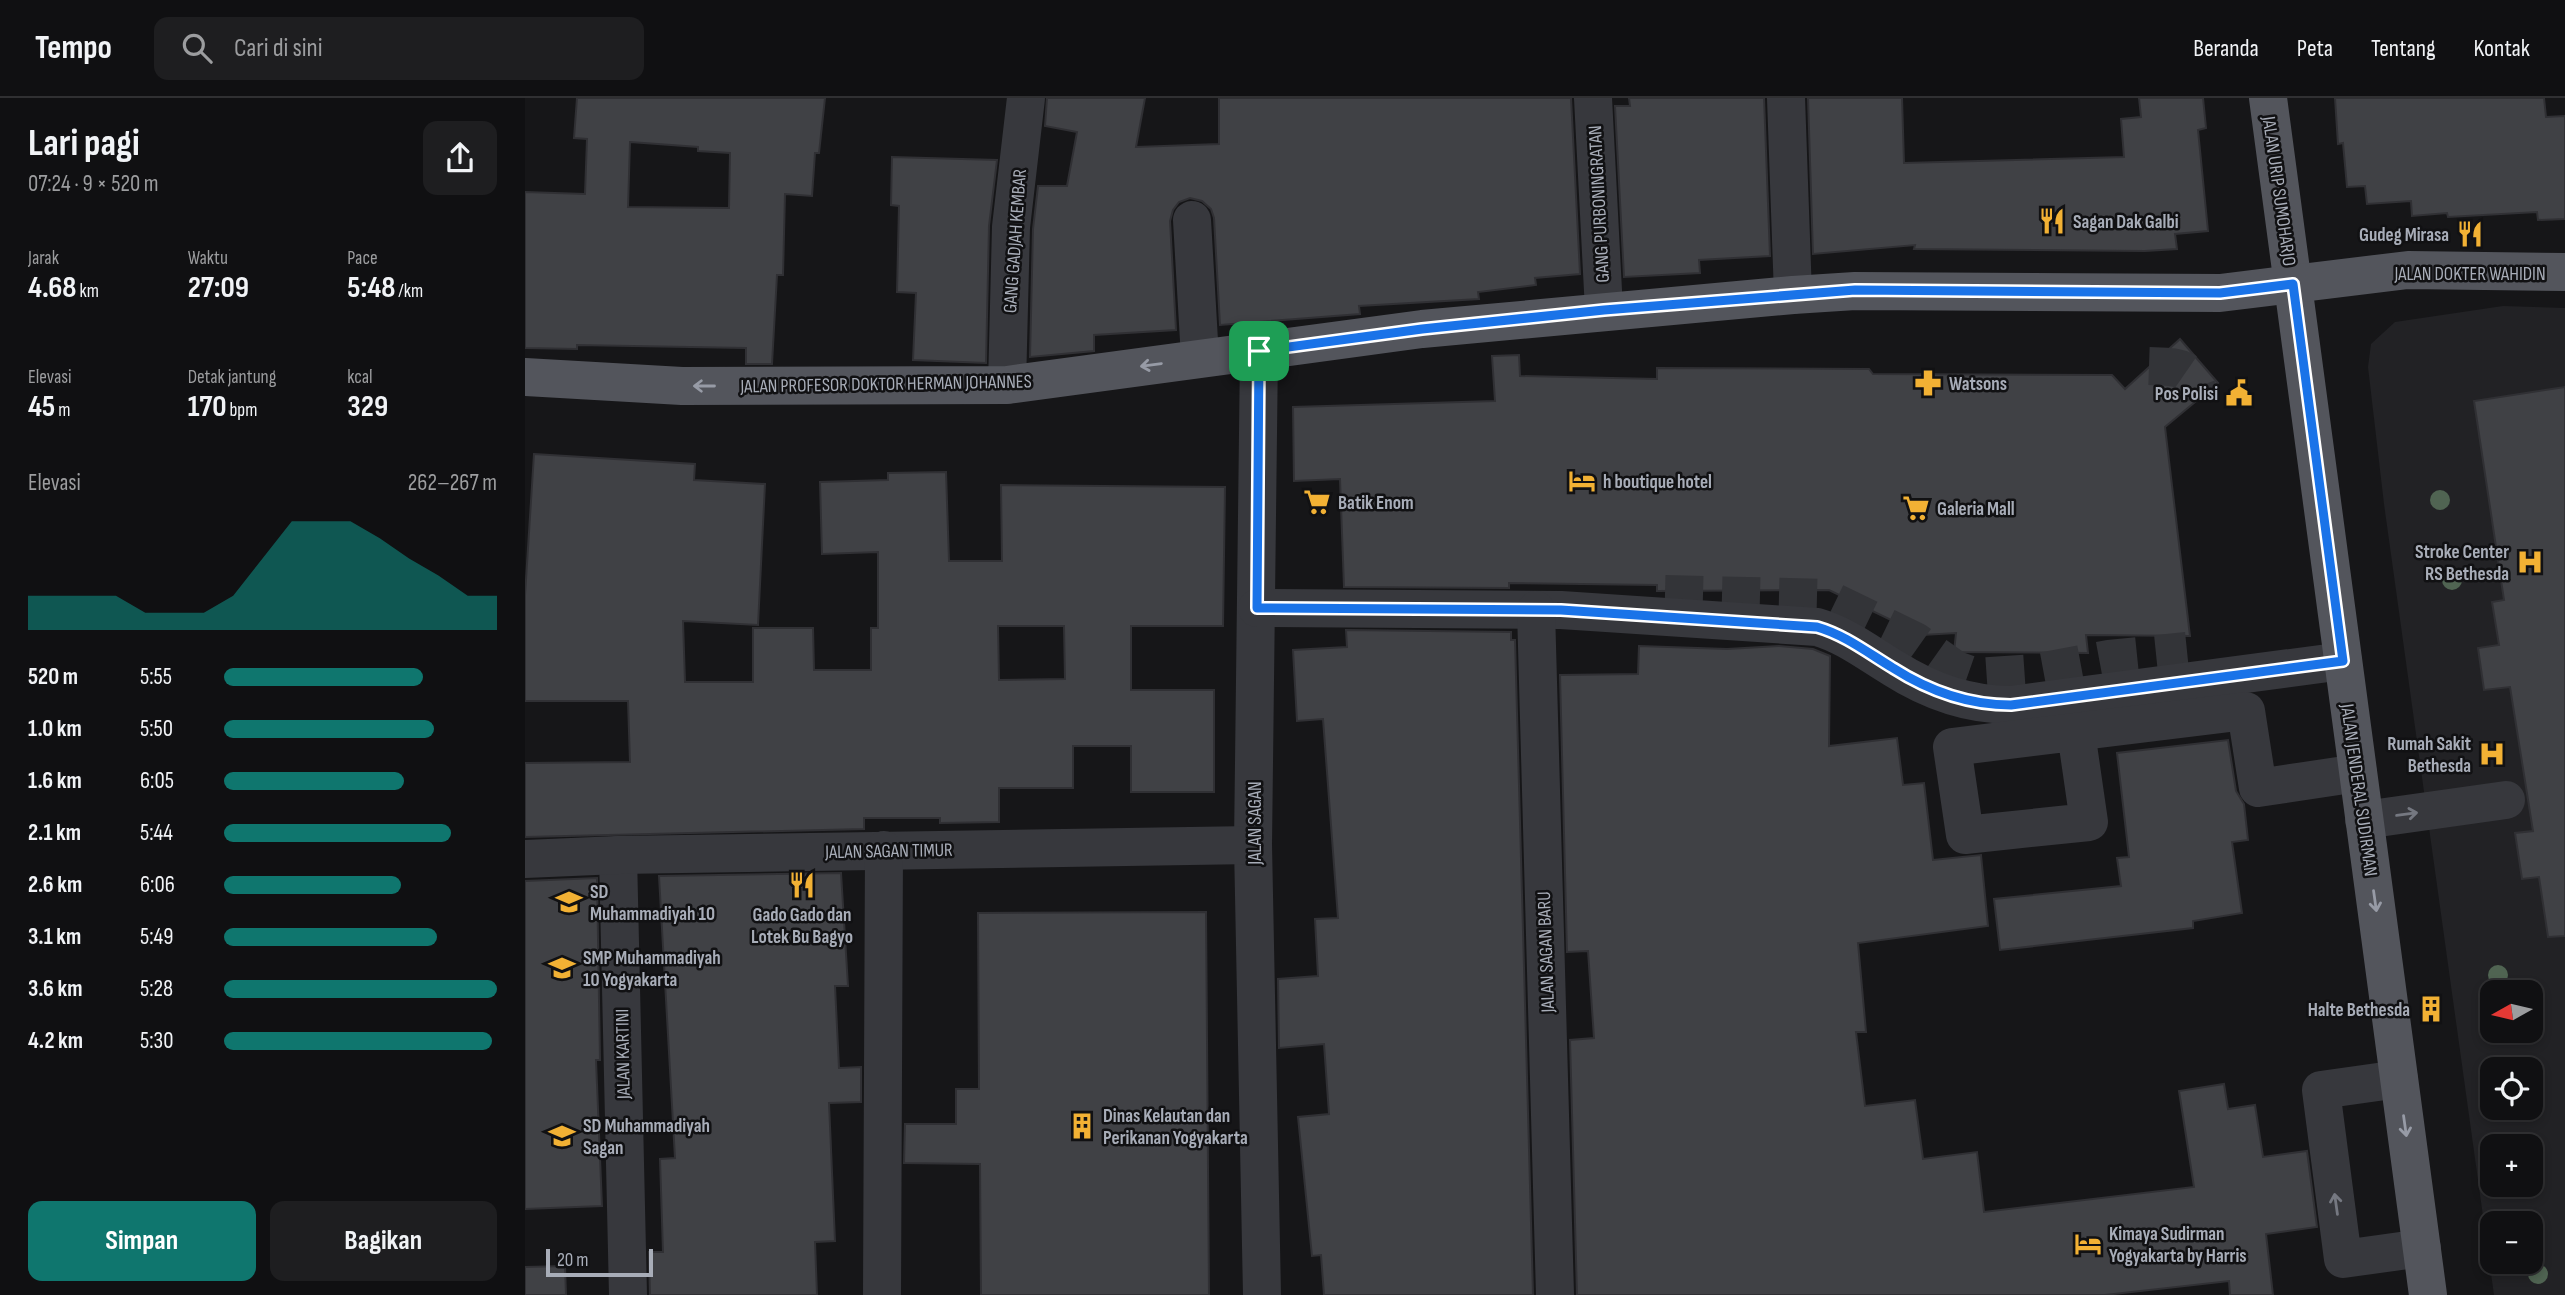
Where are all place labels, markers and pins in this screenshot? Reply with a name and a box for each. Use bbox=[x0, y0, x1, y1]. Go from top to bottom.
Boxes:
restaurant icon: Sagan Dak Galbi bbox=[2037, 206, 2067, 236]
place label: Sagan Dak Galbi bbox=[2073, 211, 2179, 234]
restaurant icon: Gudeg Mirasa bbox=[2455, 219, 2485, 249]
place label: Gudeg Mirasa bbox=[2359, 224, 2449, 247]
pin bbox=[1229, 321, 1289, 381]
pharmacy icon: Watsons bbox=[1913, 368, 1943, 398]
place label: Watsons bbox=[1949, 373, 2007, 396]
public building icon: Pos Polisi bbox=[2224, 378, 2254, 408]
place label: Pos Polisi bbox=[2155, 383, 2218, 406]
hotel icon: h boutique hotel bbox=[1567, 466, 1597, 496]
place label: h boutique hotel bbox=[1603, 471, 1712, 494]
supermarket icon: Batik Enom bbox=[1302, 487, 1332, 517]
place label: Batik Enom bbox=[1338, 492, 1414, 515]
supermarket icon: Galeria Mall bbox=[1901, 493, 1931, 523]
place label: Galeria Mall bbox=[1937, 498, 2015, 521]
place label: Stroke Center RS Bethesda bbox=[2415, 541, 2509, 586]
hospital icon: Stroke Center RS Bethesda bbox=[2515, 547, 2545, 577]
place label: Rumah Sakit Bethesda bbox=[2387, 733, 2471, 778]
hospital icon: Rumah Sakit Bethesda bbox=[2477, 739, 2507, 769]
restaurant icon: Gado Gado dan Lotek Bu Bagyo bbox=[787, 870, 817, 900]
place label: SD Muhammadiyah 10 bbox=[590, 881, 715, 926]
school or university icon: SD Muhammadiyah 10 bbox=[554, 887, 584, 917]
place label: Gado Gado dan Lotek Bu Bagyo bbox=[751, 904, 853, 949]
place label: SMP Muhammadiyah 10 Yogyakarta bbox=[583, 947, 721, 992]
school or university icon: SMP Muhammadiyah 10 Yogyakarta bbox=[547, 953, 577, 983]
building icon: Halte Bethesda bbox=[2416, 994, 2446, 1024]
place label: Halte Bethesda bbox=[2308, 999, 2410, 1022]
place label: Dinas Kelautan dan Perikanan Yogyakarta bbox=[1103, 1105, 1248, 1150]
building icon: Dinas Kelautan dan Perikanan Yogyakarta bbox=[1067, 1111, 1097, 1141]
place label: SD Muhammadiyah Sagan bbox=[583, 1115, 710, 1160]
school or university icon: SD Muhammadiyah Sagan bbox=[547, 1121, 577, 1151]
place label: Kimaya Sudirman Yogyakarta by Harris bbox=[2109, 1223, 2247, 1268]
hotel icon: Kimaya Sudirman Yogyakarta by Harris bbox=[2073, 1229, 2103, 1259]

